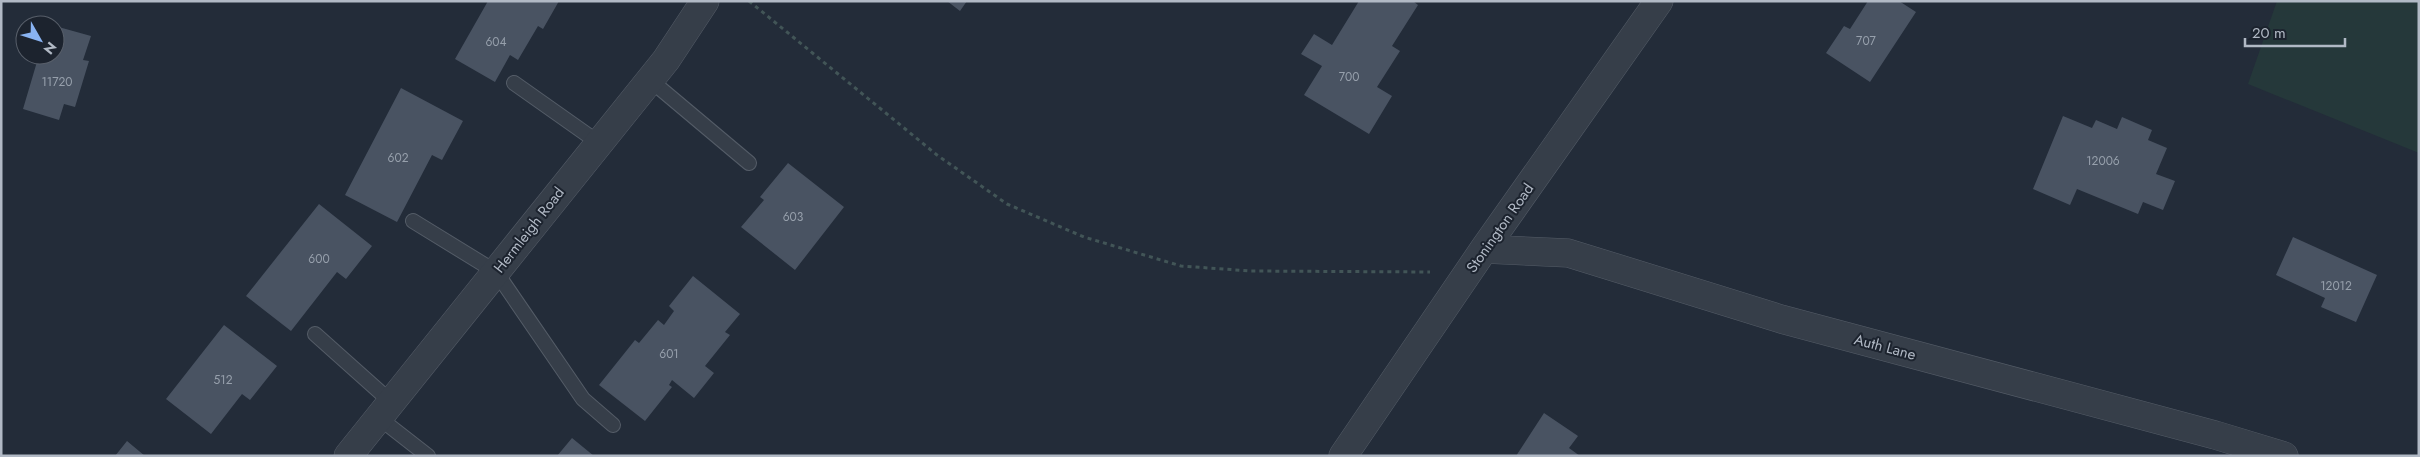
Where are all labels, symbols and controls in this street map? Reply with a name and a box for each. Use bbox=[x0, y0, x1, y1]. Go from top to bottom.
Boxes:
north arrow bbox=[15, 15, 65, 65]
scale bar bbox=[2245, 15, 2345, 47]
text: 20 m bbox=[2252, 22, 2286, 44]
house number: 707 bbox=[1856, 32, 1877, 50]
house number: 604 bbox=[485, 33, 507, 51]
text: N bbox=[39, 38, 61, 59]
house number: 700 bbox=[1339, 68, 1359, 86]
house number: 11720 bbox=[41, 73, 73, 91]
house number: 602 bbox=[388, 149, 409, 167]
house number: 12006 bbox=[2086, 152, 2120, 170]
street label: Stonington Road bbox=[1461, 179, 1539, 277]
street label: Hermleigh Road bbox=[488, 182, 570, 278]
house number: 603 bbox=[783, 208, 804, 226]
house number: 600 bbox=[308, 250, 330, 268]
house number: 12012 bbox=[2320, 277, 2352, 295]
street label: Auth Lane bbox=[1852, 328, 1919, 366]
house number: 601 bbox=[659, 345, 679, 363]
house number: 512 bbox=[214, 371, 233, 389]

